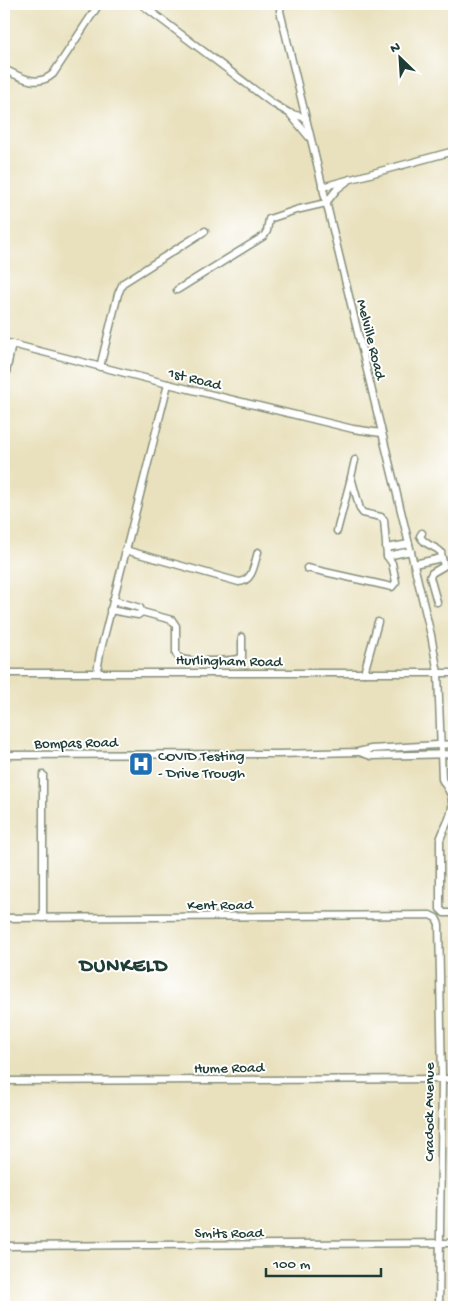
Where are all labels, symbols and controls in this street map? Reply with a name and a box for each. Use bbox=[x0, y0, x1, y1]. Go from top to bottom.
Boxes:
north arrow bbox=[376, 32, 426, 82]
text: N bbox=[388, 39, 403, 58]
street label: Melville Road bbox=[351, 298, 389, 383]
street label: 1st Road bbox=[165, 364, 224, 395]
street label: Hurlingham Road bbox=[176, 652, 284, 672]
street label: Bompas Road bbox=[33, 734, 119, 754]
place label: COVID Testing - Drive Trough bbox=[158, 748, 245, 783]
hospital icon: COVID Testing - Drive Trough bbox=[128, 751, 154, 777]
street label: Kent Road bbox=[187, 897, 254, 915]
district label: DUNKELD bbox=[78, 956, 168, 979]
street label: Hume Road bbox=[194, 1059, 266, 1079]
street label: Cradock Avenue bbox=[421, 1062, 439, 1161]
street label: Smits Road bbox=[195, 1225, 265, 1243]
scale bar bbox=[266, 1246, 380, 1278]
text: 100 m bbox=[272, 1256, 311, 1274]

